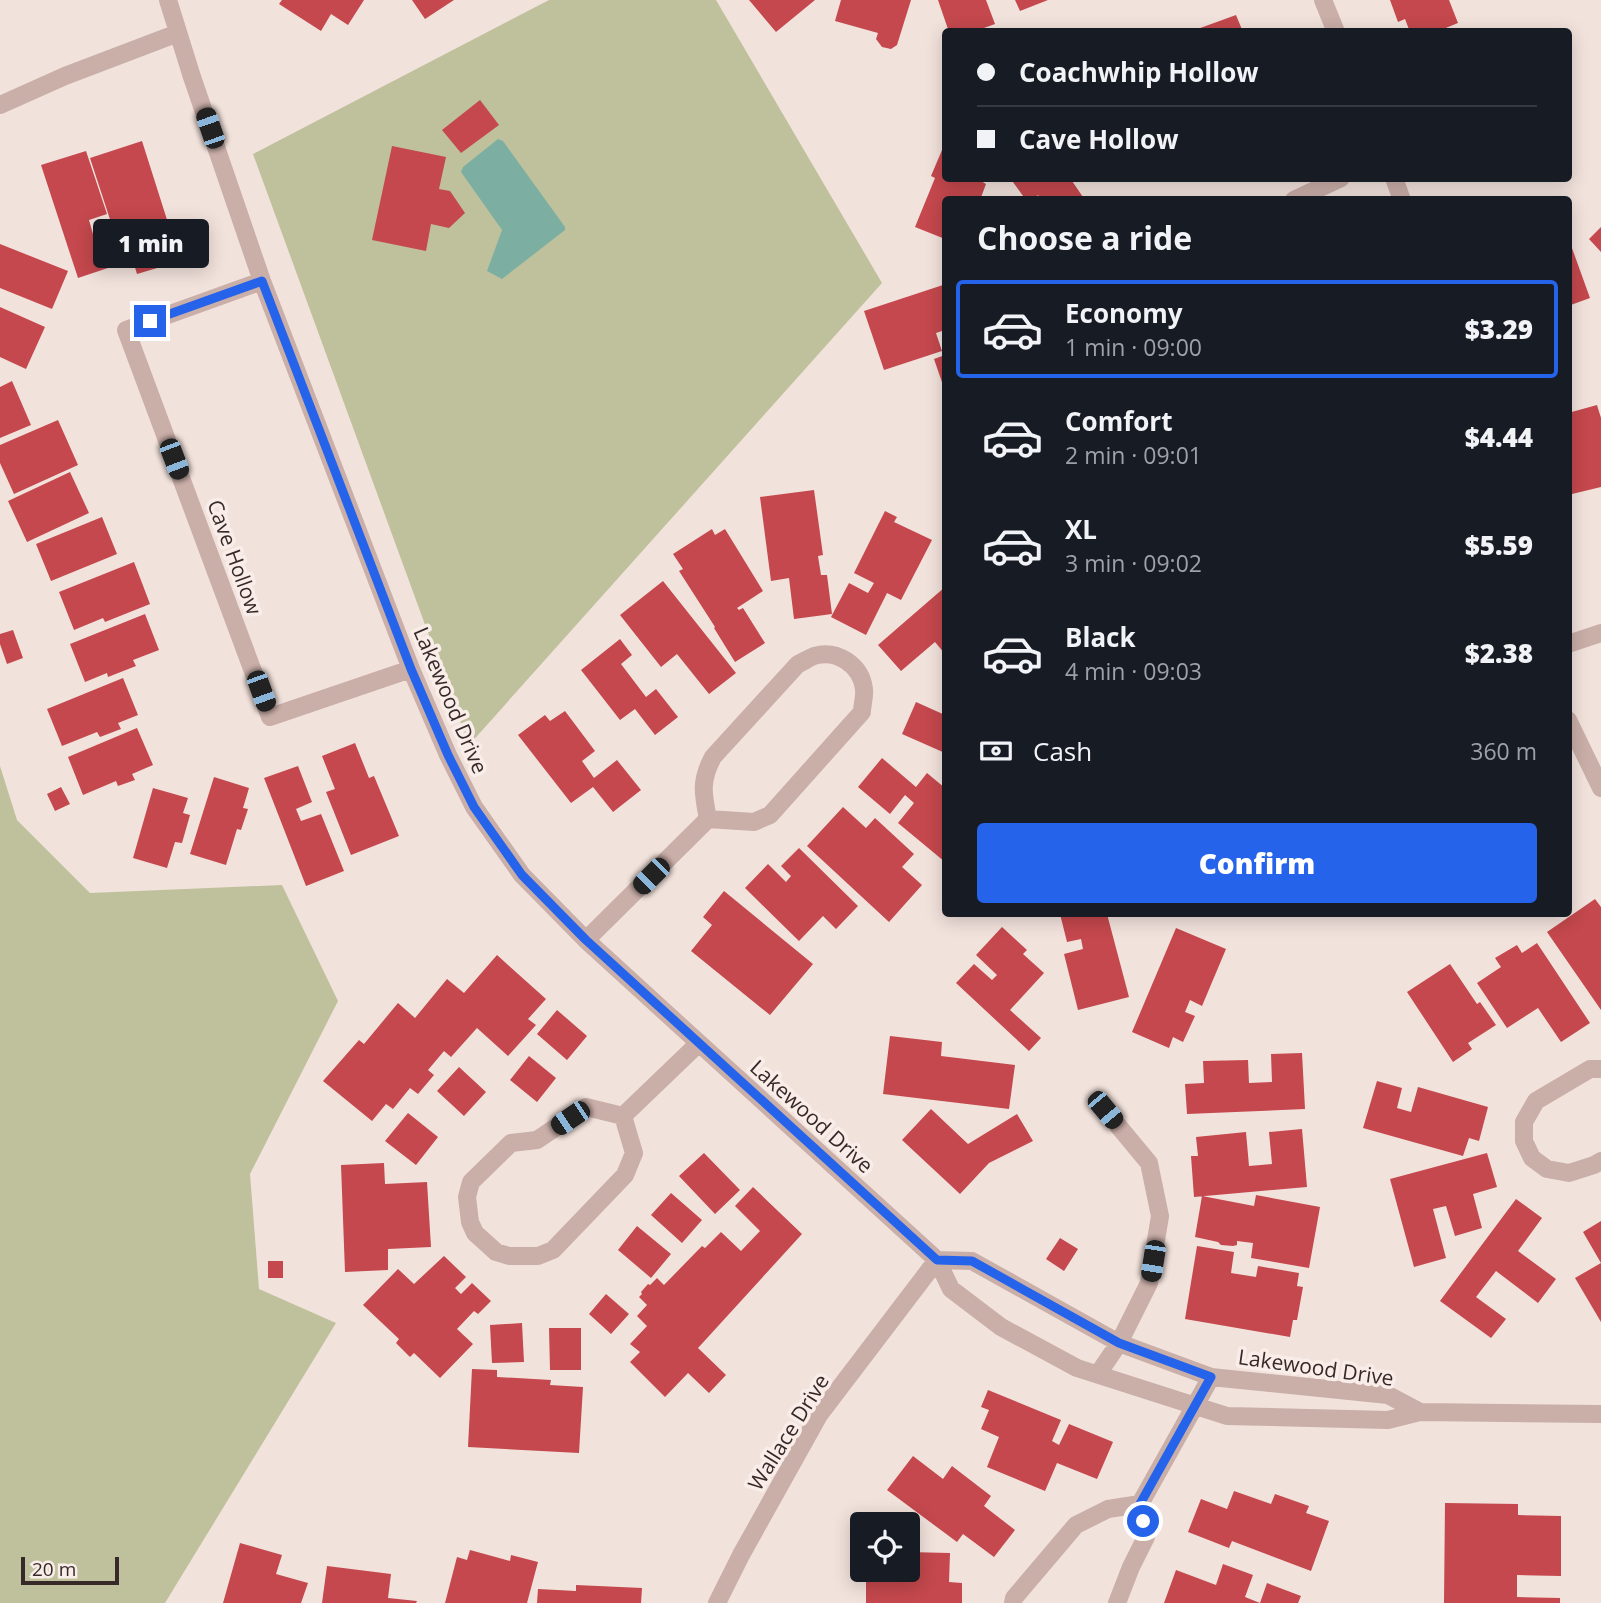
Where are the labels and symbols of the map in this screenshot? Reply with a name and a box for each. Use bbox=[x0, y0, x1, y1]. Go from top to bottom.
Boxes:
car bbox=[194, 105, 227, 151]
callout: 1 min bbox=[92, 219, 208, 268]
route end bbox=[134, 305, 166, 337]
car bbox=[157, 436, 192, 482]
street label: Cave Hollow bbox=[201, 496, 269, 619]
street label: Lakewood Drive bbox=[407, 622, 495, 778]
car bbox=[244, 668, 279, 714]
car bbox=[629, 854, 674, 898]
street label: Lakewood Drive bbox=[744, 1053, 880, 1179]
car bbox=[1084, 1087, 1127, 1133]
car bbox=[547, 1098, 594, 1138]
car bbox=[1140, 1239, 1167, 1283]
street label: Lakewood Drive bbox=[1236, 1342, 1396, 1392]
street label: Wallace Drive bbox=[741, 1369, 835, 1495]
route start bbox=[1127, 1505, 1159, 1537]
scale bar bbox=[21, 1554, 119, 1586]

